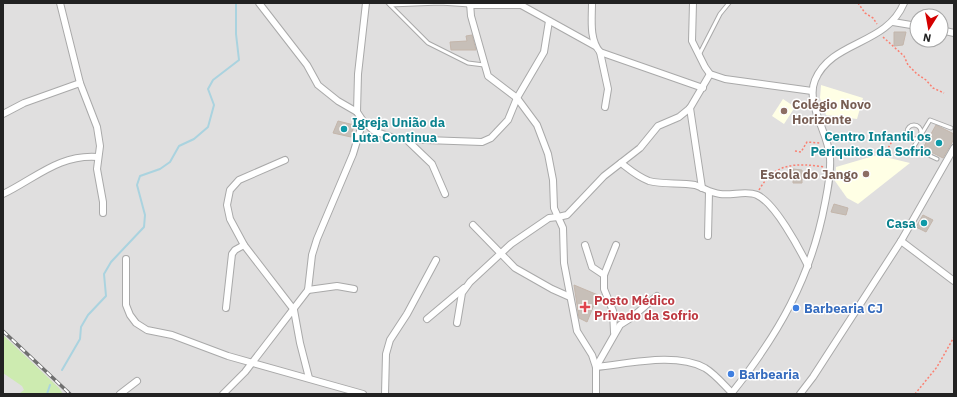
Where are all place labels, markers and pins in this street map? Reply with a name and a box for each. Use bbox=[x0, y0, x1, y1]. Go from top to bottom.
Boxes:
place label: Colégio Novo Horizonte bbox=[792, 96, 871, 128]
marker: Colégio Novo Horizonte bbox=[779, 106, 789, 116]
place label: Igreja União da Luta Continua bbox=[352, 114, 445, 146]
marker: Igreja União da Luta Continua bbox=[339, 124, 349, 134]
place label: Centro Infantil os Periquitos da Sofrio bbox=[810, 128, 931, 160]
marker: Centro Infantil os Periquitos da Sofrio bbox=[934, 138, 944, 148]
place label: Escola do Jango bbox=[760, 166, 858, 183]
marker: Escola do Jango bbox=[861, 169, 871, 179]
place label: Casa bbox=[886, 215, 916, 232]
marker: Casa bbox=[919, 218, 929, 228]
place label: Posto Médico Privado da Sofrio bbox=[594, 292, 699, 324]
place label: Barbearia CJ bbox=[804, 300, 883, 317]
marker: Posto Médico Privado da Sofrio bbox=[579, 301, 591, 313]
marker: Barbearia CJ bbox=[791, 303, 801, 313]
place label: Barbearia bbox=[739, 366, 799, 383]
marker: Barbearia bbox=[726, 369, 736, 379]

